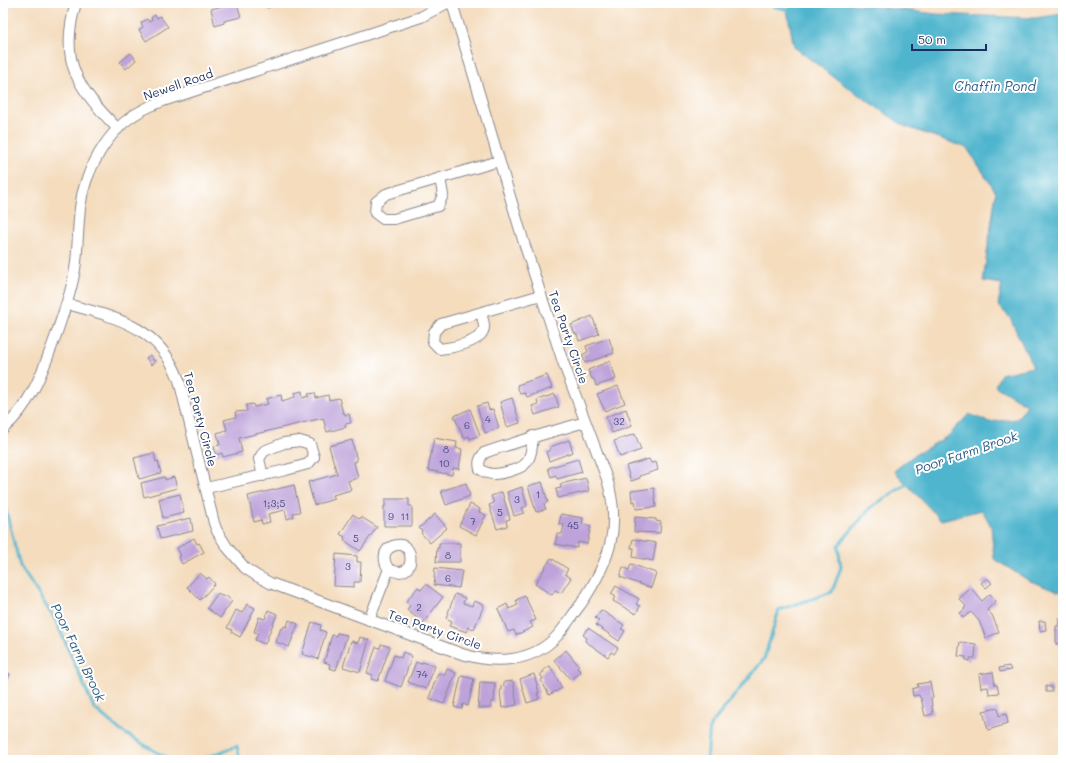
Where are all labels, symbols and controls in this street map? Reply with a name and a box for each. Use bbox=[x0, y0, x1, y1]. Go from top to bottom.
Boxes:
scale bar bbox=[912, 26, 986, 52]
text: 50 m bbox=[918, 31, 946, 47]
street label: Newell Road bbox=[141, 64, 215, 103]
water label: Chaffin Pond bbox=[954, 77, 1036, 94]
street label: Tea Party Circle bbox=[546, 288, 592, 386]
street label: Tea Party Circle bbox=[181, 370, 221, 468]
house number: 4 bbox=[485, 412, 491, 426]
house number: 32 bbox=[613, 414, 625, 428]
house number: 6 bbox=[464, 418, 470, 432]
water label: Poor Farm Brook bbox=[912, 426, 1021, 478]
house number: 8 bbox=[443, 442, 449, 456]
house number: 10 bbox=[439, 456, 449, 470]
house number: 1 bbox=[536, 487, 540, 501]
house number: 3 bbox=[514, 492, 520, 506]
house number: 1;3;5 bbox=[263, 496, 286, 510]
house number: 5 bbox=[497, 505, 503, 519]
house number: 9 bbox=[388, 509, 394, 523]
house number: 11 bbox=[401, 509, 409, 523]
house number: 7 bbox=[470, 514, 476, 528]
house number: 45 bbox=[567, 518, 579, 532]
house number: 5 bbox=[353, 531, 359, 545]
house number: 8 bbox=[445, 548, 451, 562]
house number: 3 bbox=[345, 559, 351, 573]
house number: 6 bbox=[445, 571, 451, 585]
water label: Poor Farm Brook bbox=[48, 600, 111, 705]
house number: 2 bbox=[416, 600, 422, 614]
street label: Tea Party Circle bbox=[386, 606, 484, 652]
house number: 74 bbox=[416, 667, 428, 681]

